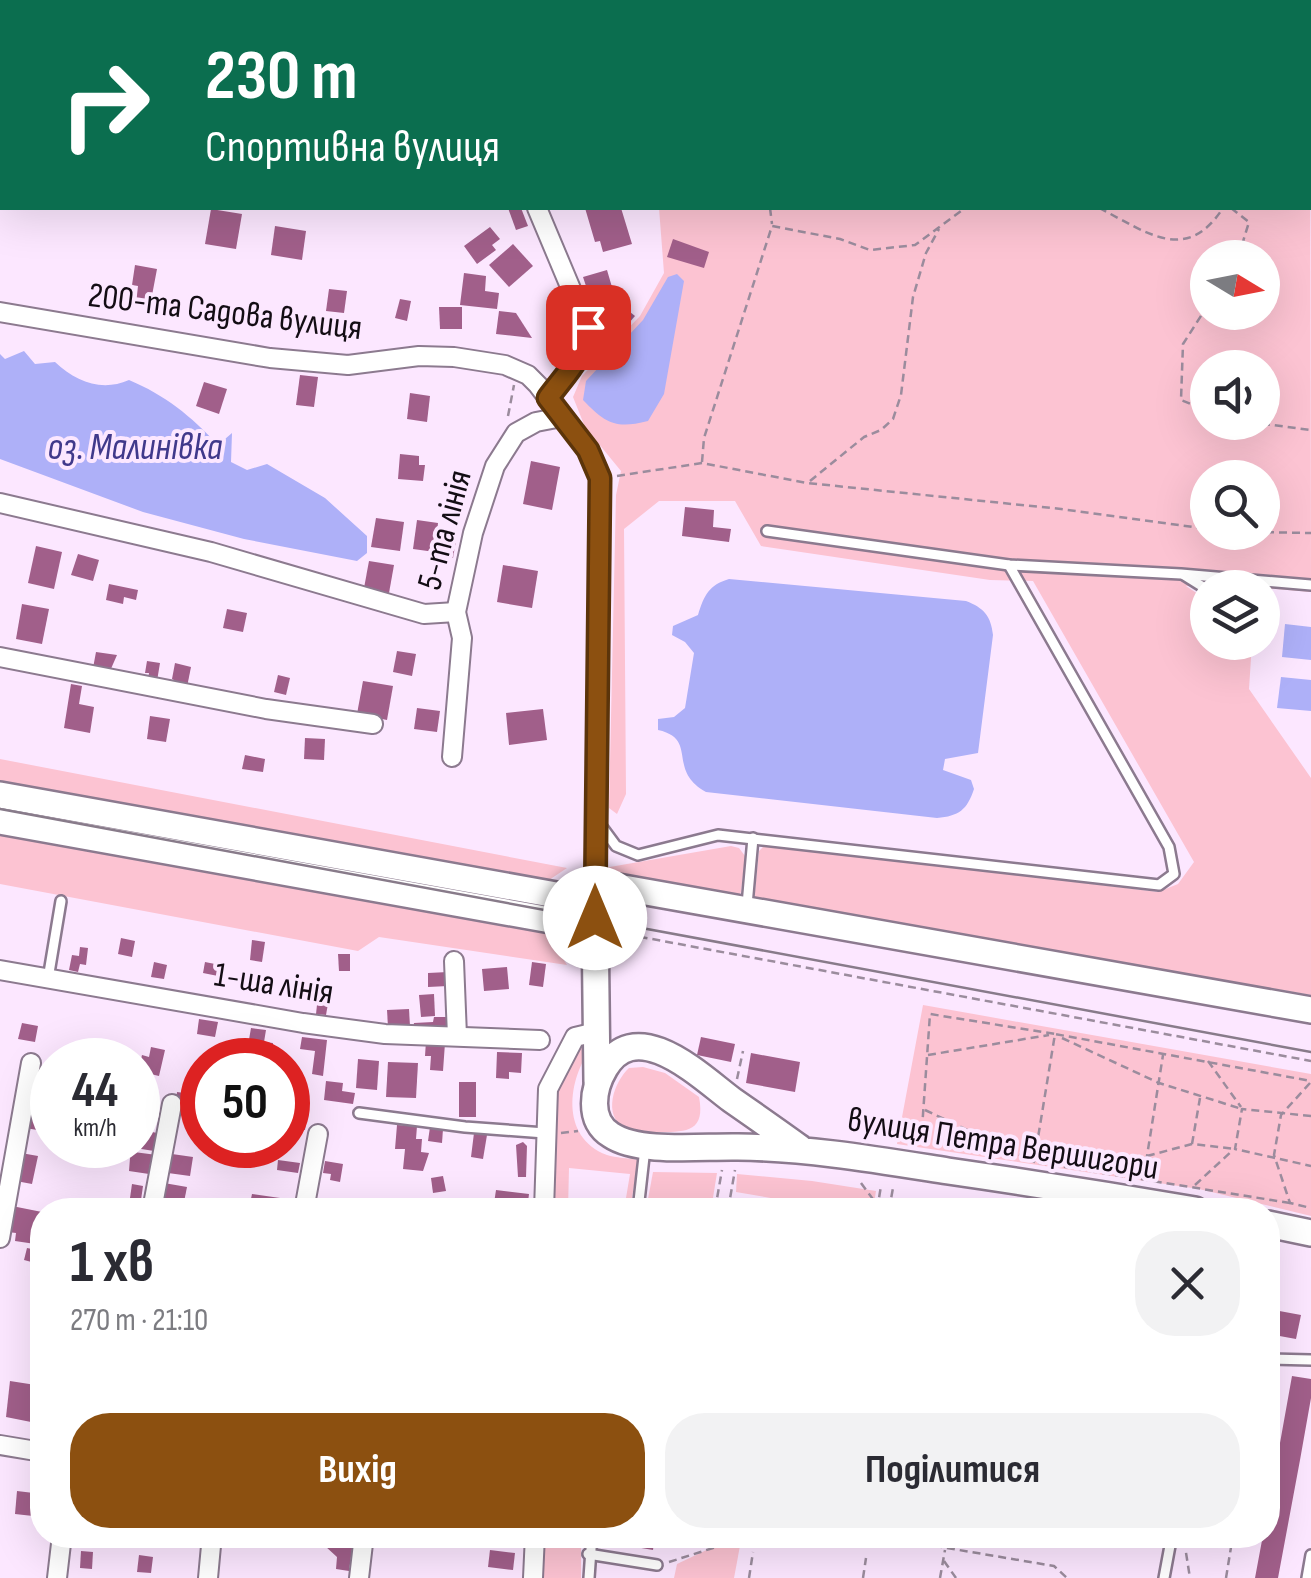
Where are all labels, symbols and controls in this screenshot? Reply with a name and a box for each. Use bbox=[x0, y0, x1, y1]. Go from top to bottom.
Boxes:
text: 230 m bbox=[205, 35, 358, 119]
icon: right bbox=[40, 40, 170, 170]
text: Спортивна вулиця bbox=[205, 120, 500, 175]
north arrow bbox=[1190, 240, 1280, 330]
map controls bbox=[1190, 240, 1280, 660]
street label: 200-та Садова вулиця bbox=[86, 274, 364, 350]
pin bbox=[546, 285, 631, 370]
icon: arrive bbox=[561, 300, 616, 355]
button: sound bbox=[1190, 350, 1280, 440]
water label: оз. Малинівка bbox=[48, 425, 222, 470]
button: search bbox=[1190, 460, 1280, 550]
street label: 5-та лінія bbox=[408, 465, 482, 595]
button: layers bbox=[1190, 570, 1280, 660]
position arrow bbox=[543, 866, 647, 970]
street label: 1-ша лінія bbox=[211, 953, 337, 1015]
speed limit sign: 50 bbox=[180, 1038, 310, 1168]
text: 44 bbox=[72, 1061, 118, 1121]
street label: вулиця Петра Вершигори bbox=[845, 1098, 1161, 1190]
text: km/h bbox=[73, 1113, 117, 1144]
text: 1 хв bbox=[70, 1227, 154, 1299]
button: close bbox=[1135, 1231, 1240, 1336]
text: 270 m · 21:10 bbox=[70, 1301, 208, 1340]
button: Вихід bbox=[70, 1413, 645, 1528]
button: Поділитися bbox=[665, 1413, 1240, 1528]

